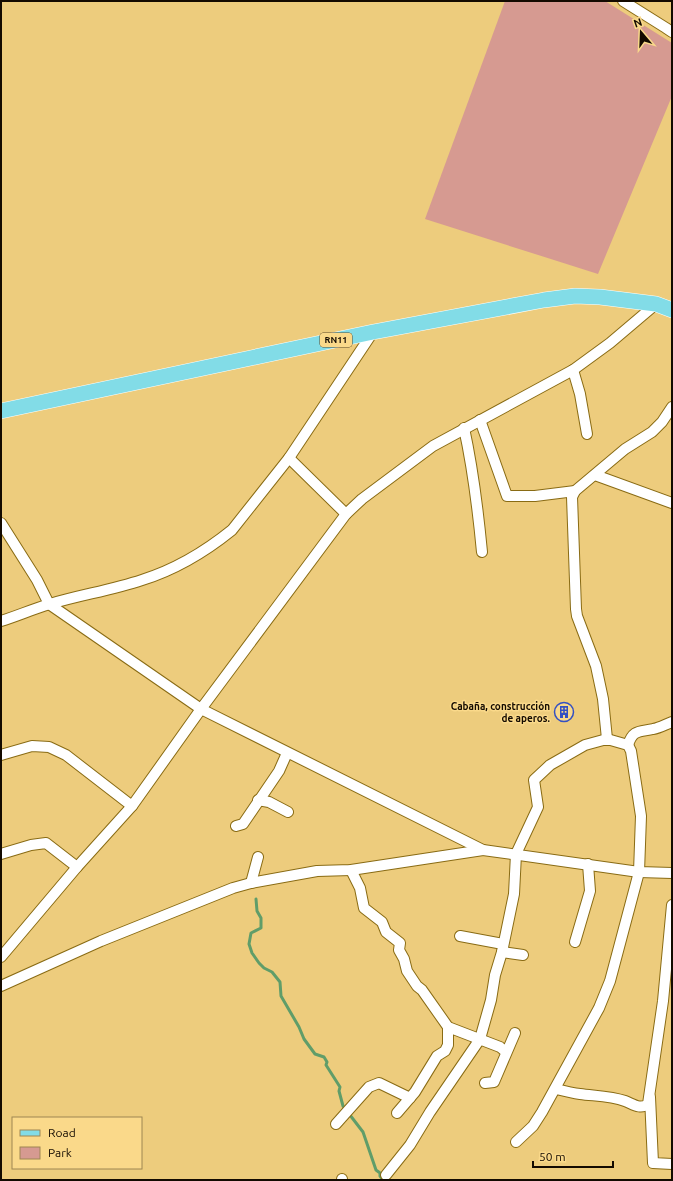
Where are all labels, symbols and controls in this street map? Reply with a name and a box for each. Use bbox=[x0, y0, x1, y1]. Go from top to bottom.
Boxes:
north arrow bbox=[621, 12, 661, 52]
text: N bbox=[632, 16, 644, 30]
road number: RN11 bbox=[320, 333, 352, 347]
place label: Cabaña, construcción de aperos. bbox=[451, 701, 551, 724]
building icon: Cabaña, construcción de aperos. bbox=[553, 701, 575, 723]
legend bbox=[12, 1117, 142, 1169]
text: Road bbox=[48, 1126, 76, 1139]
scale bar bbox=[533, 1143, 613, 1169]
text: Park bbox=[48, 1146, 72, 1159]
text: 50 m bbox=[539, 1150, 566, 1163]

